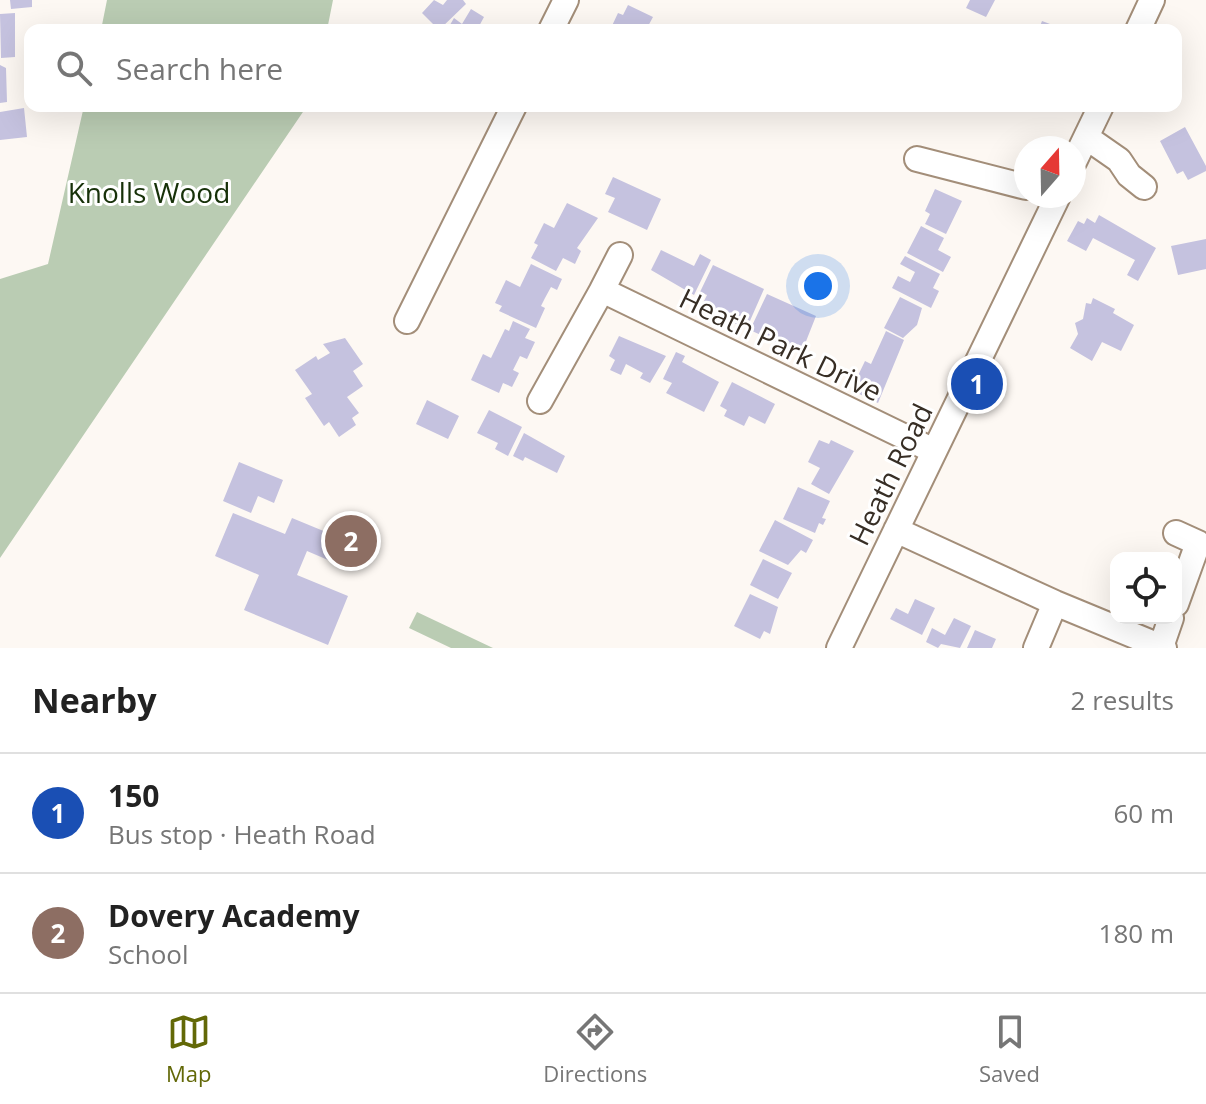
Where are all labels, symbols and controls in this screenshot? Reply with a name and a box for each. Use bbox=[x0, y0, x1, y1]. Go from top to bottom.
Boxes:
search box bbox=[24, 24, 1182, 112]
icon: search bbox=[52, 46, 96, 90]
text: Search here bbox=[116, 48, 283, 89]
north arrow bbox=[1014, 136, 1086, 208]
park label: Knolls Wood bbox=[68, 173, 230, 211]
your location bbox=[798, 266, 838, 306]
street label: Heath Park Drive bbox=[673, 279, 889, 409]
pin: 1 bbox=[951, 354, 1003, 414]
street label: Heath Road bbox=[839, 397, 941, 551]
pin: 2 bbox=[325, 511, 377, 571]
map controls bbox=[1110, 552, 1182, 624]
button: locate bbox=[1110, 552, 1182, 624]
text: Nearby bbox=[32, 677, 157, 723]
text: 2 results bbox=[1071, 682, 1174, 718]
text: 150 bbox=[108, 775, 159, 816]
text: 1 bbox=[51, 795, 65, 831]
text: 60 m bbox=[1113, 795, 1174, 831]
text: Bus stop · Heath Road bbox=[108, 816, 376, 852]
text: Dovery Academy bbox=[108, 895, 360, 936]
text: 2 bbox=[51, 915, 65, 951]
text: 180 m bbox=[1099, 915, 1174, 951]
text: School bbox=[108, 936, 189, 972]
tab: Map bbox=[166, 1010, 211, 1088]
tab: Directions bbox=[543, 1010, 647, 1088]
tab: Saved bbox=[979, 1010, 1040, 1088]

